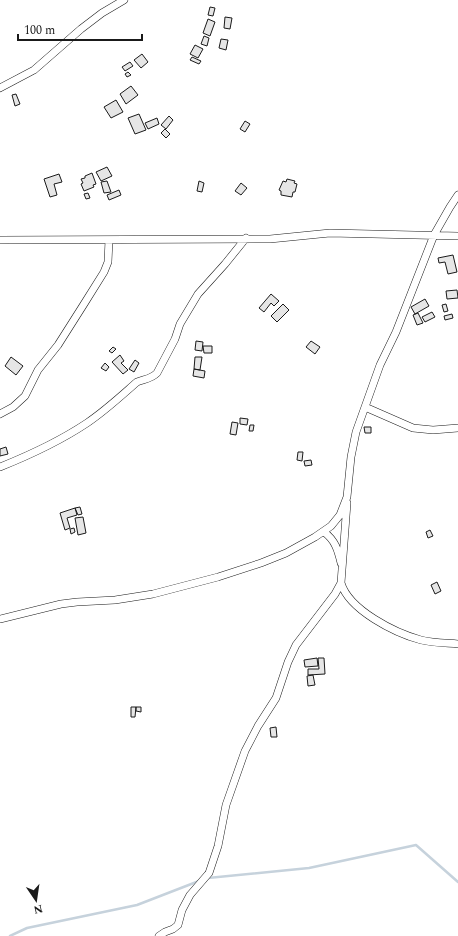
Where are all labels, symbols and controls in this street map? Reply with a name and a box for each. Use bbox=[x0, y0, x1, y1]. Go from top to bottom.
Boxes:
scale bar bbox=[18, 16, 142, 42]
text: 100 m bbox=[24, 21, 55, 40]
north arrow bbox=[16, 880, 56, 920]
text: N bbox=[32, 900, 44, 919]

